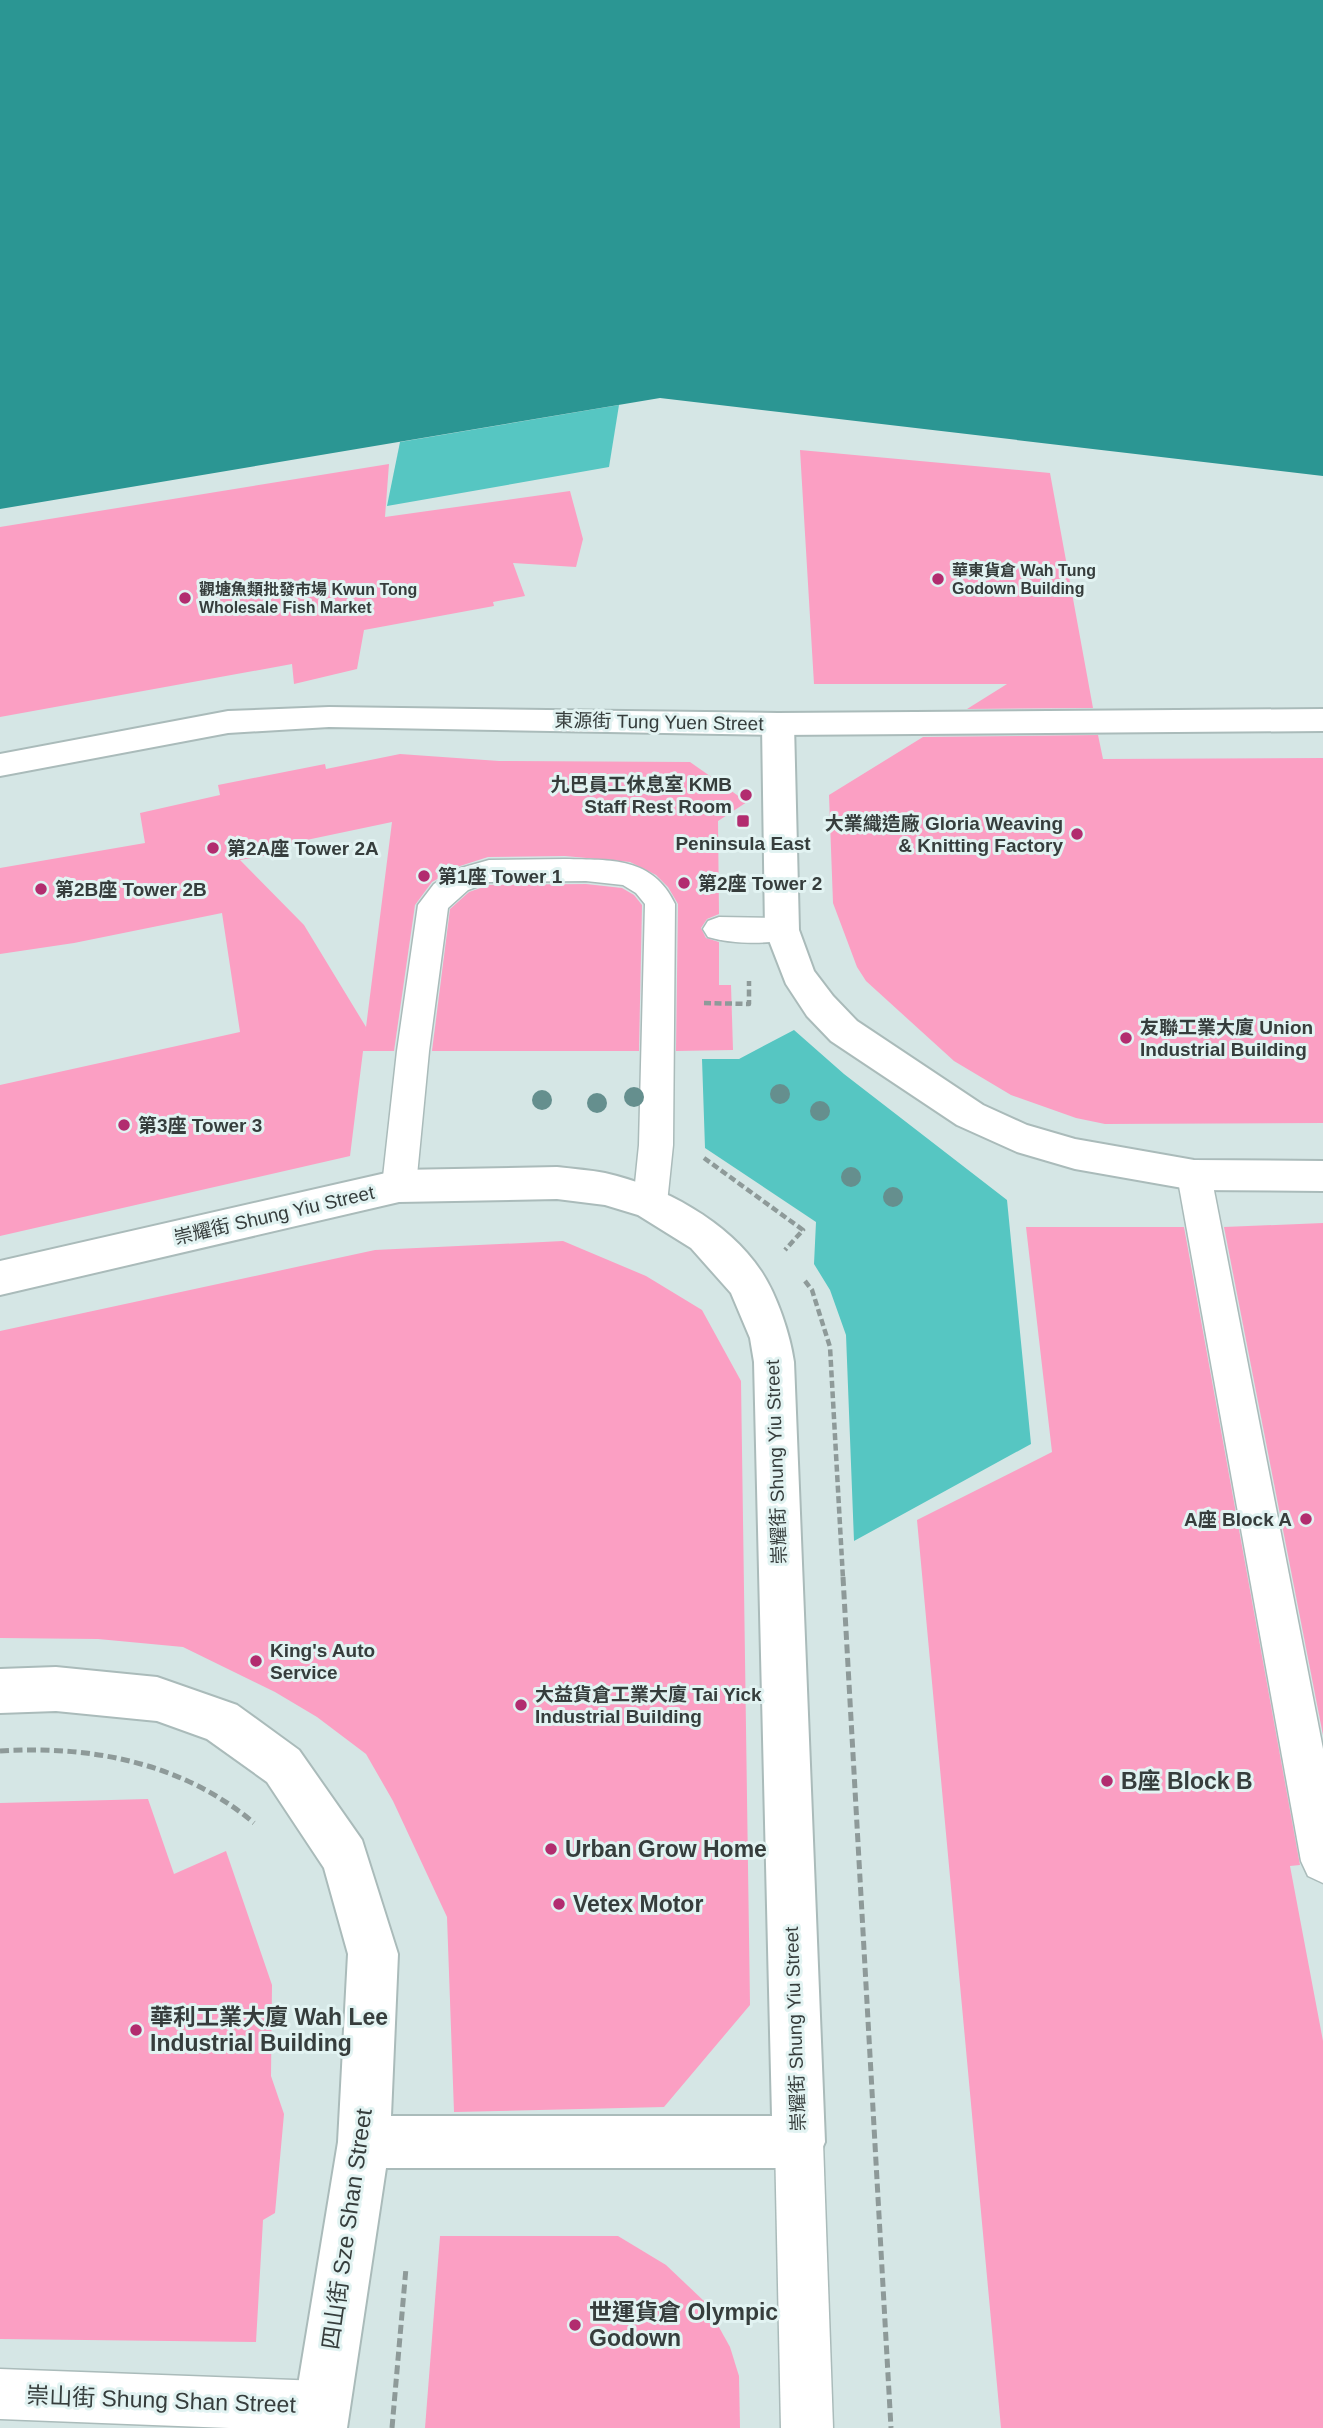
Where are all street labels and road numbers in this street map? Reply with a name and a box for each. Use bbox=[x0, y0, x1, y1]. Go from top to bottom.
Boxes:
street label: 東源街 Tung Yuen Street bbox=[554, 710, 764, 734]
street label: 崇耀街 Shung Yiu Street bbox=[172, 1182, 377, 1248]
street label: 崇耀街 Shung Yiu Street bbox=[762, 1359, 790, 1565]
street label: 崇耀街 Shung Yiu Street bbox=[781, 1926, 809, 2132]
street label: 四山街 Sze Shan Street bbox=[317, 2106, 377, 2351]
street label: 崇山街 Shung Shan Street bbox=[26, 2382, 297, 2418]

